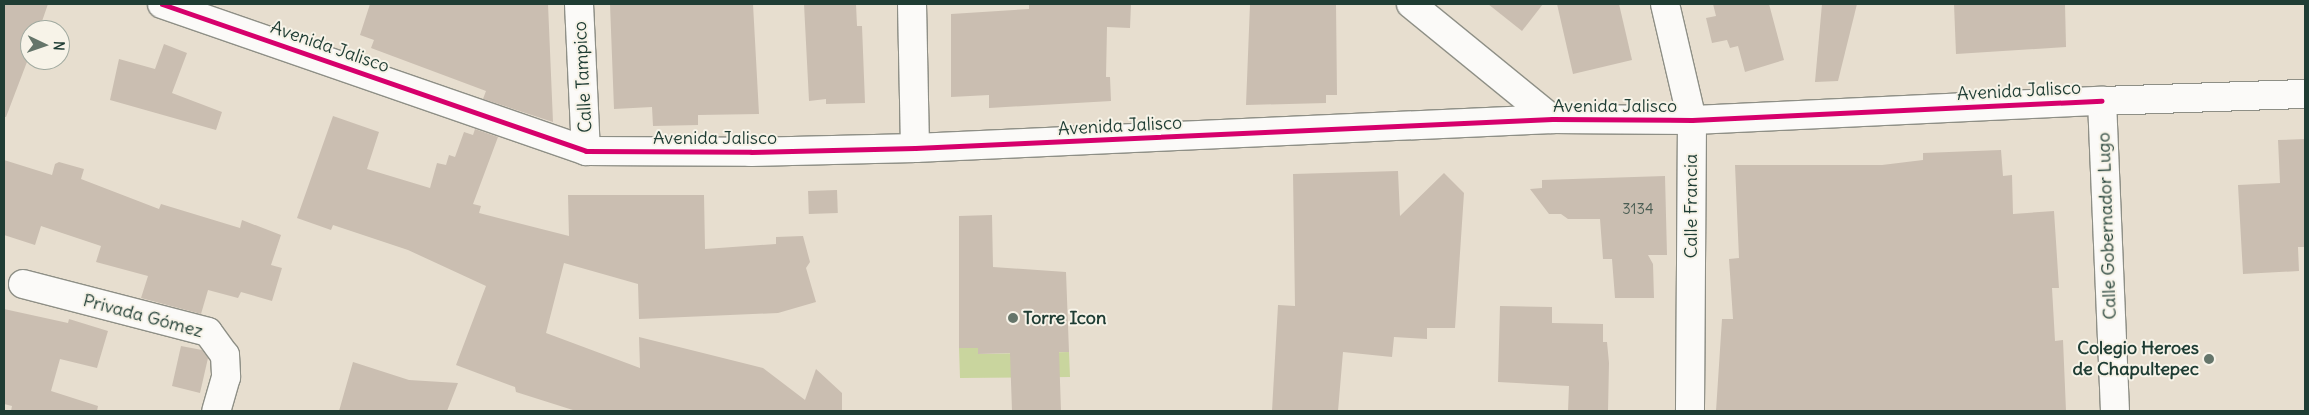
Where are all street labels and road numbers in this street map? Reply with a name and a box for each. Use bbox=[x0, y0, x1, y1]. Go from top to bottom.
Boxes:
street label: Avenida Jalisco bbox=[268, 17, 392, 77]
street label: Calle Tampico bbox=[569, 21, 597, 133]
street label: Avenida Jalisco bbox=[1956, 77, 2082, 105]
street label: Avenida Jalisco bbox=[1553, 95, 1677, 117]
street label: Avenida Jalisco bbox=[1057, 112, 1183, 140]
street label: Avenida Jalisco bbox=[653, 127, 777, 149]
street label: Calle Gobernador Lugo bbox=[2093, 132, 2121, 320]
street label: Calle Francia bbox=[1680, 154, 1702, 258]
street label: Privada Gómez bbox=[81, 290, 205, 342]

